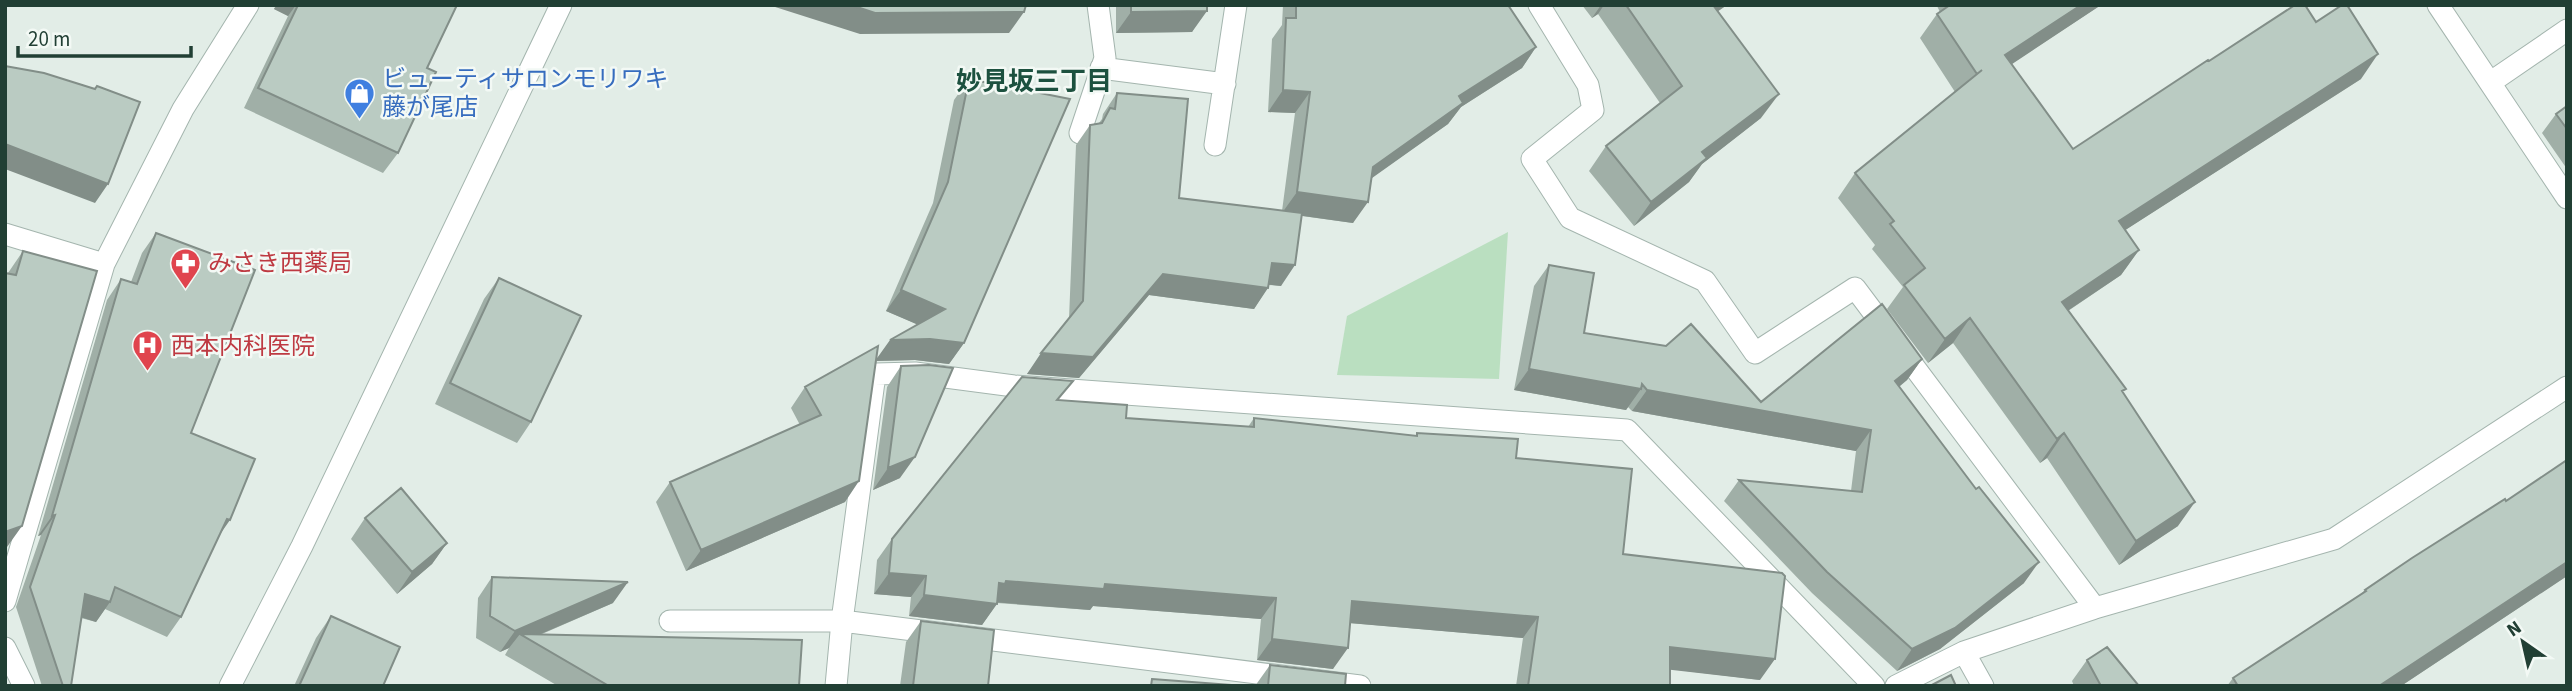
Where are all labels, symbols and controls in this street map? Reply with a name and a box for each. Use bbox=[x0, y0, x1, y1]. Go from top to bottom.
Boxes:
scale bar bbox=[18, 14, 191, 58]
text: 20 m bbox=[28, 24, 70, 54]
place label: ビューティサロンモリワキ 藤が尾店 bbox=[382, 62, 669, 125]
district label: 妙見坂三丁目 bbox=[956, 63, 1112, 100]
shop icon: ビューティサロンモリワキ 藤が尾店 bbox=[342, 76, 376, 120]
pharmacy icon: みさき西薬局 bbox=[168, 246, 202, 290]
place label: みさき西薬局 bbox=[208, 246, 352, 281]
hospital icon: 西本内科医院 bbox=[131, 329, 165, 373]
place label: 西本内科医院 bbox=[171, 329, 315, 364]
north arrow bbox=[2488, 607, 2558, 677]
text: N bbox=[2502, 614, 2527, 644]

